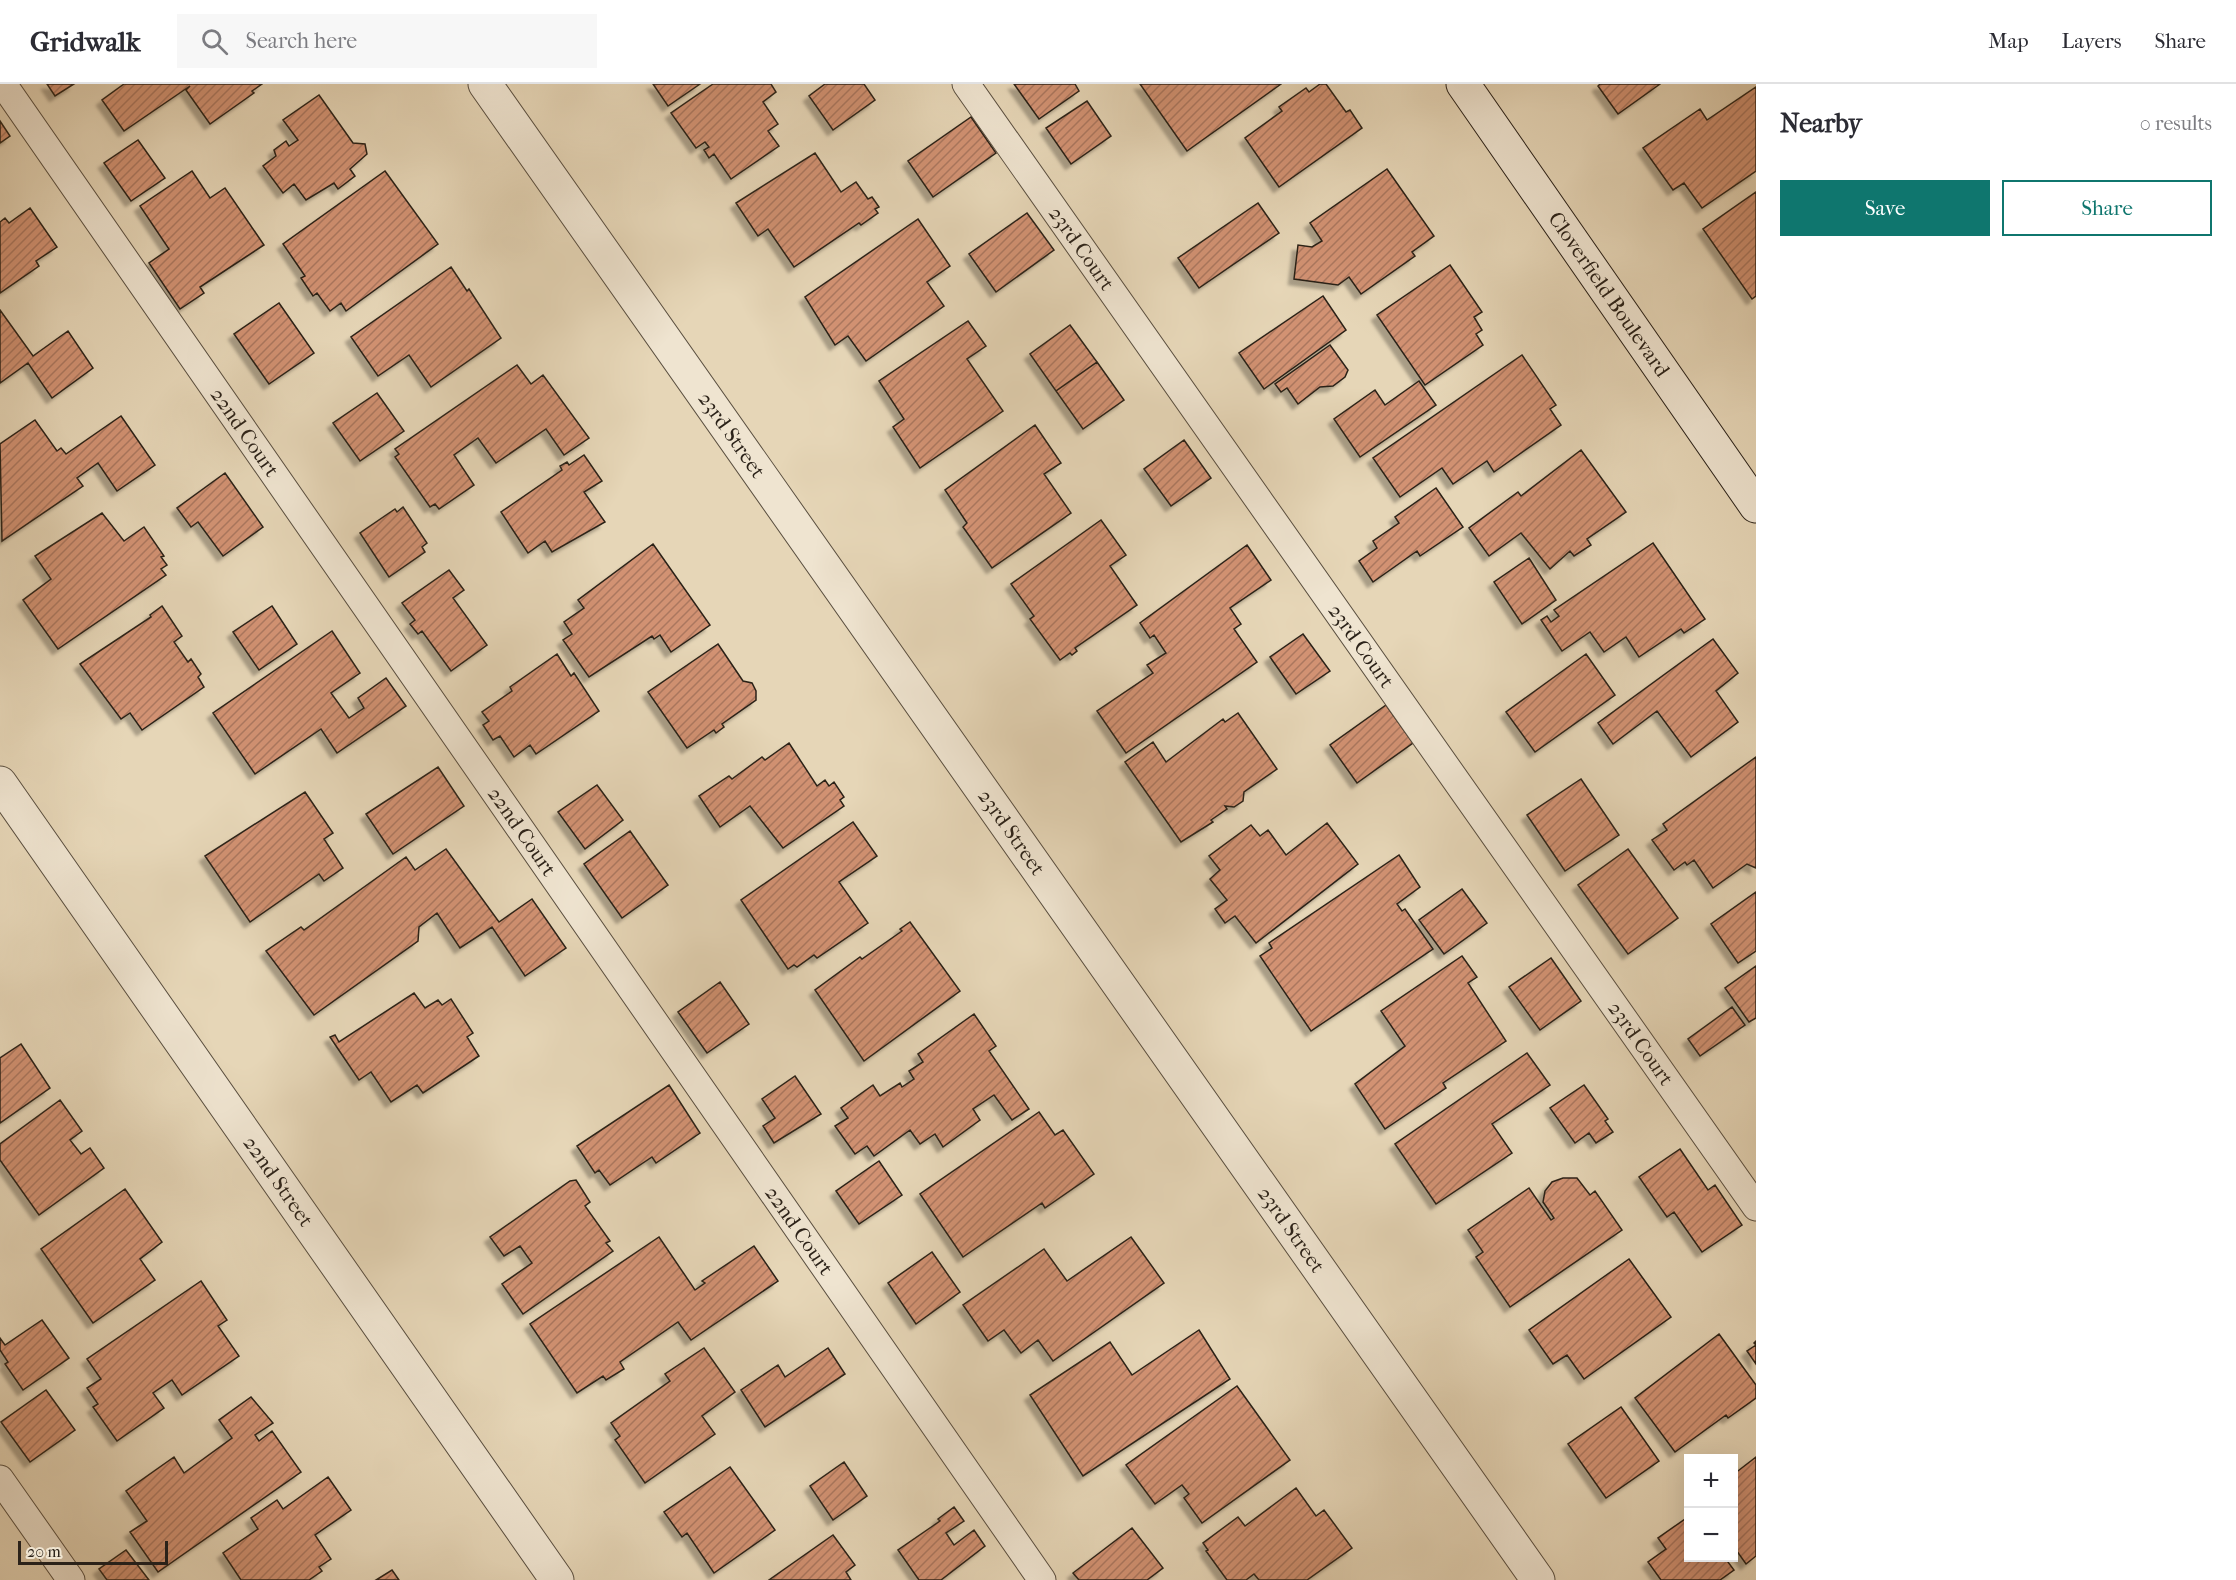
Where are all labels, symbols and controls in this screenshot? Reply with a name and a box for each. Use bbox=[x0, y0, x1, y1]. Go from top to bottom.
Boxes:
search box bbox=[177, 14, 597, 68]
text: Gridwalk bbox=[30, 25, 141, 58]
icon: search bbox=[198, 25, 231, 58]
text: Search here bbox=[246, 28, 357, 54]
text: Map bbox=[1988, 29, 2029, 53]
text: Layers bbox=[2062, 29, 2121, 53]
text: Share bbox=[2154, 29, 2206, 53]
text: Nearby bbox=[1780, 108, 1862, 139]
text: 0 results bbox=[2140, 112, 2212, 135]
button: Save bbox=[1780, 180, 1990, 236]
button: Share bbox=[2002, 180, 2212, 236]
street label: 23rd Court bbox=[1044, 202, 1120, 295]
street label: Cloverfield Boulevard bbox=[1543, 207, 1675, 382]
street label: 22nd Court bbox=[206, 383, 284, 482]
street label: 23rd Street bbox=[693, 387, 771, 483]
street label: 23rd Court bbox=[1324, 599, 1399, 693]
street label: 22nd Court bbox=[483, 782, 562, 881]
street label: 23rd Street bbox=[973, 785, 1050, 880]
street label: 23rd Court bbox=[1603, 997, 1679, 1090]
street label: 22nd Street bbox=[238, 1131, 319, 1232]
street label: 22nd Court bbox=[760, 1182, 839, 1280]
street label: 23rd Street bbox=[1253, 1182, 1330, 1278]
map controls bbox=[1684, 1454, 1738, 1562]
button: + bbox=[1684, 1454, 1738, 1508]
button: − bbox=[1684, 1508, 1738, 1562]
scale bar bbox=[18, 1538, 168, 1566]
text: 20 m bbox=[27, 1542, 61, 1561]

